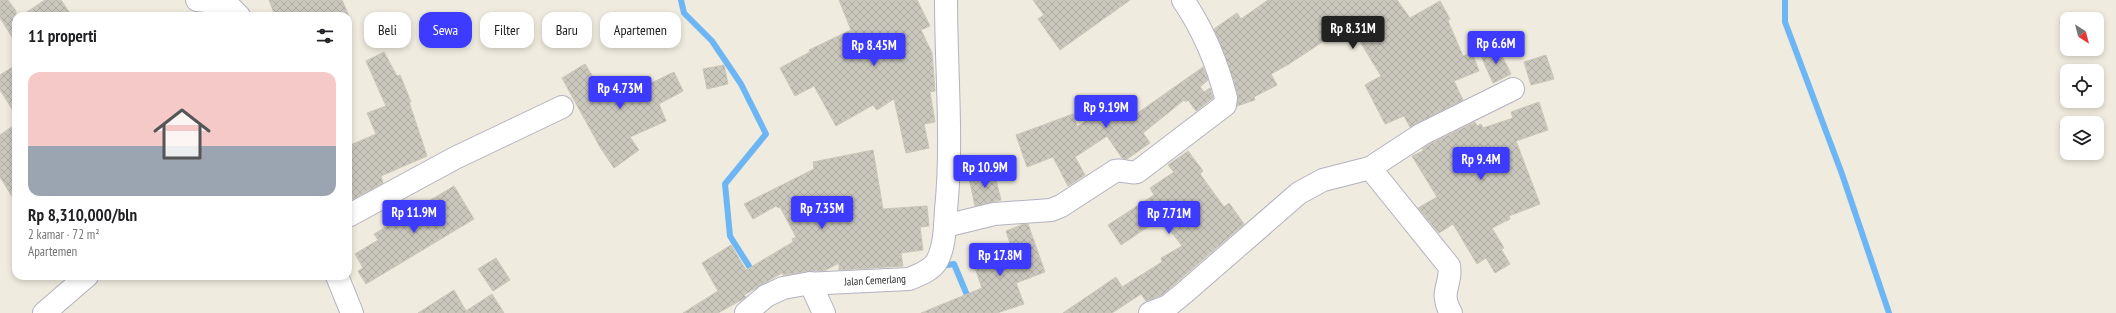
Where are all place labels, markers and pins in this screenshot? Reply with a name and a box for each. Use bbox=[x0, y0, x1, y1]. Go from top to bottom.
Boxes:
pin: Rp 8.31M bbox=[1312, 16, 1394, 50]
pin: Rp 6.6M bbox=[1459, 31, 1533, 65]
pin: Rp 8.45M bbox=[833, 33, 915, 67]
pin: Rp 4.73M bbox=[579, 76, 661, 110]
pin: Rp 9.19M bbox=[1065, 95, 1147, 129]
pin: Rp 9.4M bbox=[1444, 147, 1518, 181]
pin: Rp 10.9M bbox=[944, 155, 1026, 189]
pin: Rp 7.35M bbox=[781, 196, 863, 230]
pin: Rp 11.9M bbox=[373, 200, 455, 234]
pin: Rp 7.71M bbox=[1128, 201, 1210, 235]
pin: Rp 17.8M bbox=[959, 243, 1041, 277]

